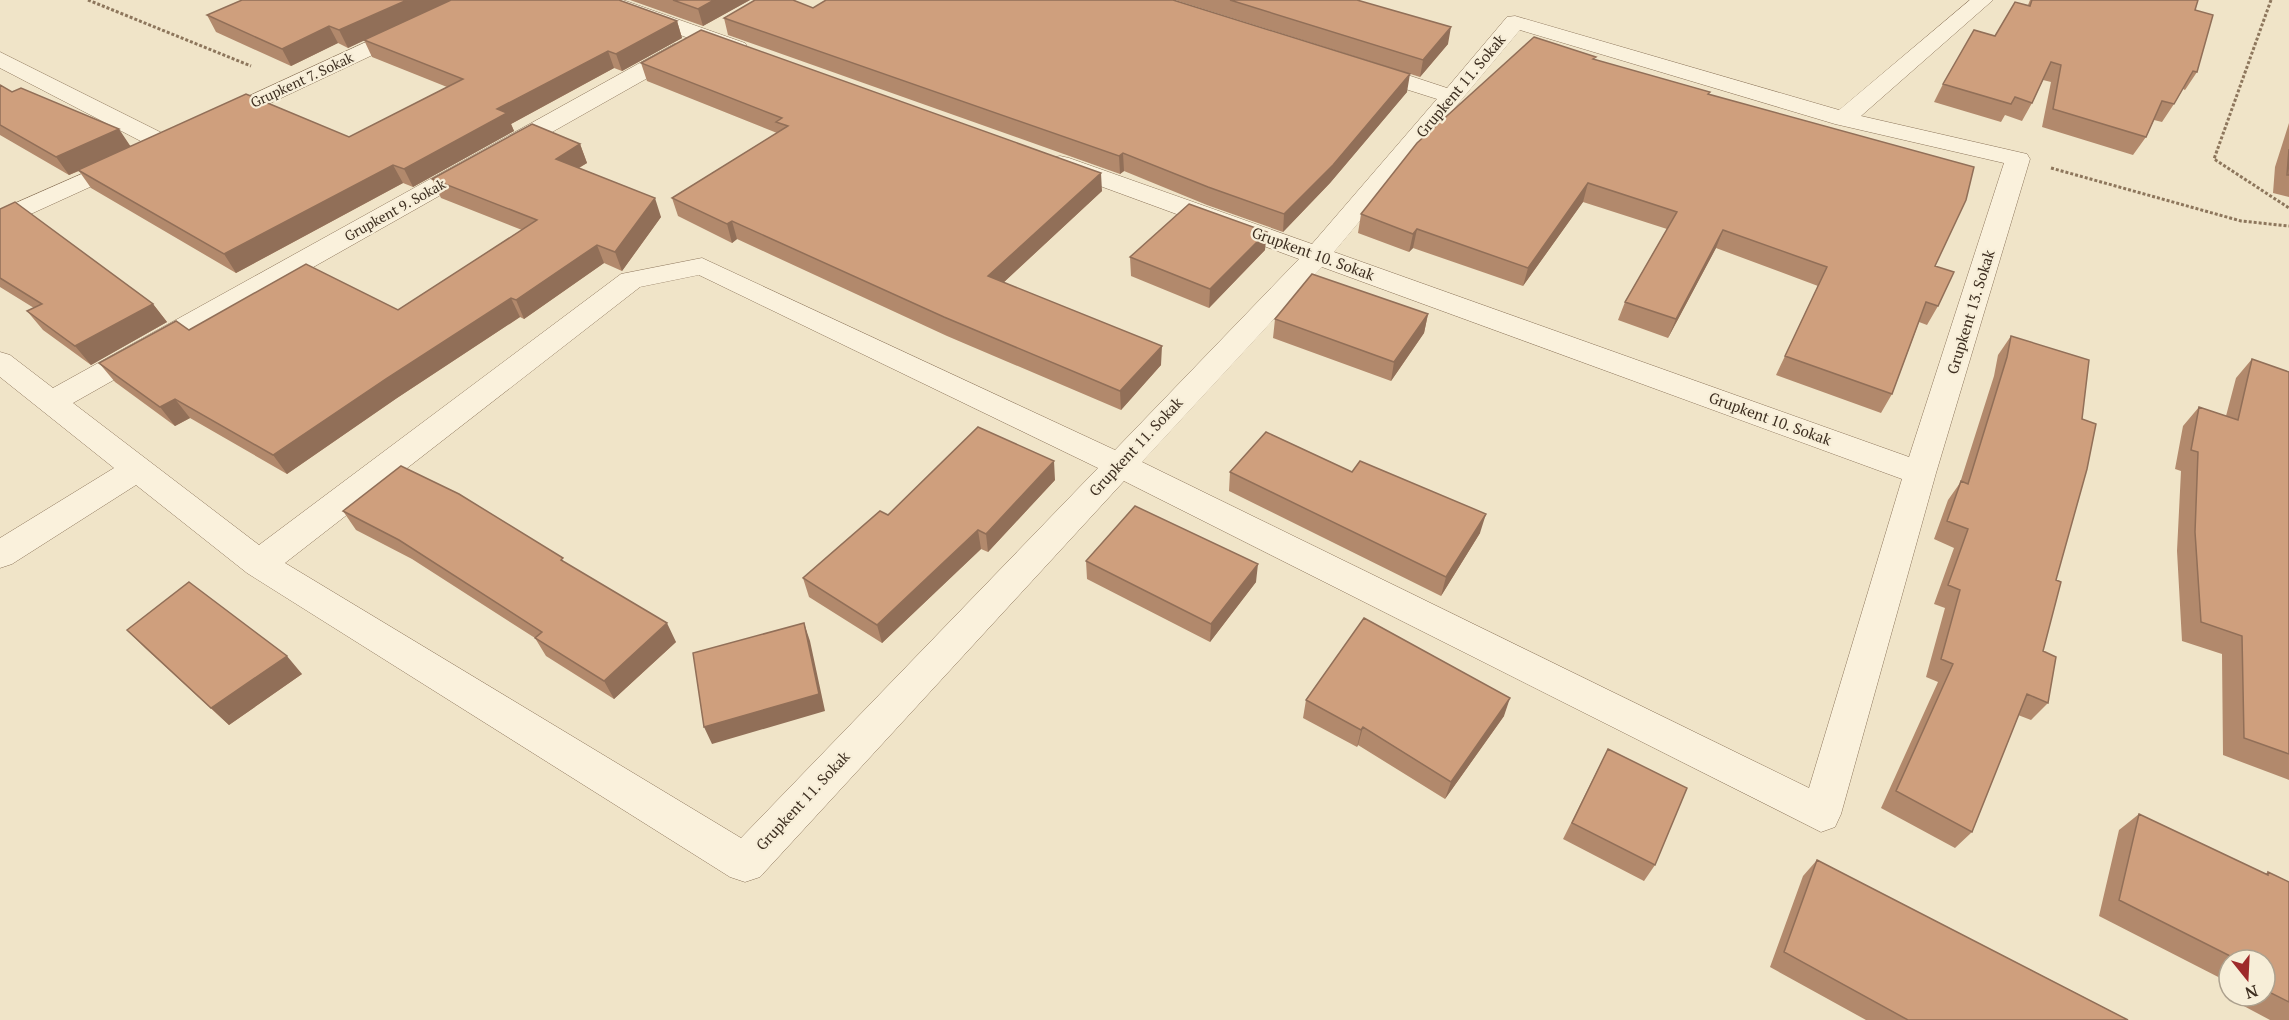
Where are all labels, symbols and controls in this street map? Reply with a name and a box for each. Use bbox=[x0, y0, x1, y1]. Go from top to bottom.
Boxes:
street label: Grupkent 11. Sokak bbox=[1411, 29, 1510, 141]
street label: Grupkent 7. Sokak bbox=[247, 47, 357, 112]
street label: Grupkent 9. Sokak bbox=[341, 173, 449, 245]
street label: Grupkent 10. Sokak bbox=[1249, 222, 1378, 285]
street label: Grupkent 13. Sokak bbox=[1942, 247, 1999, 376]
street label: Grupkent 10. Sokak bbox=[1706, 387, 1835, 450]
street label: Grupkent 11. Sokak bbox=[1084, 392, 1187, 500]
street label: Grupkent 11. Sokak bbox=[751, 746, 854, 854]
north arrow bbox=[2217, 948, 2277, 1008]
text: N bbox=[2242, 980, 2261, 1005]

